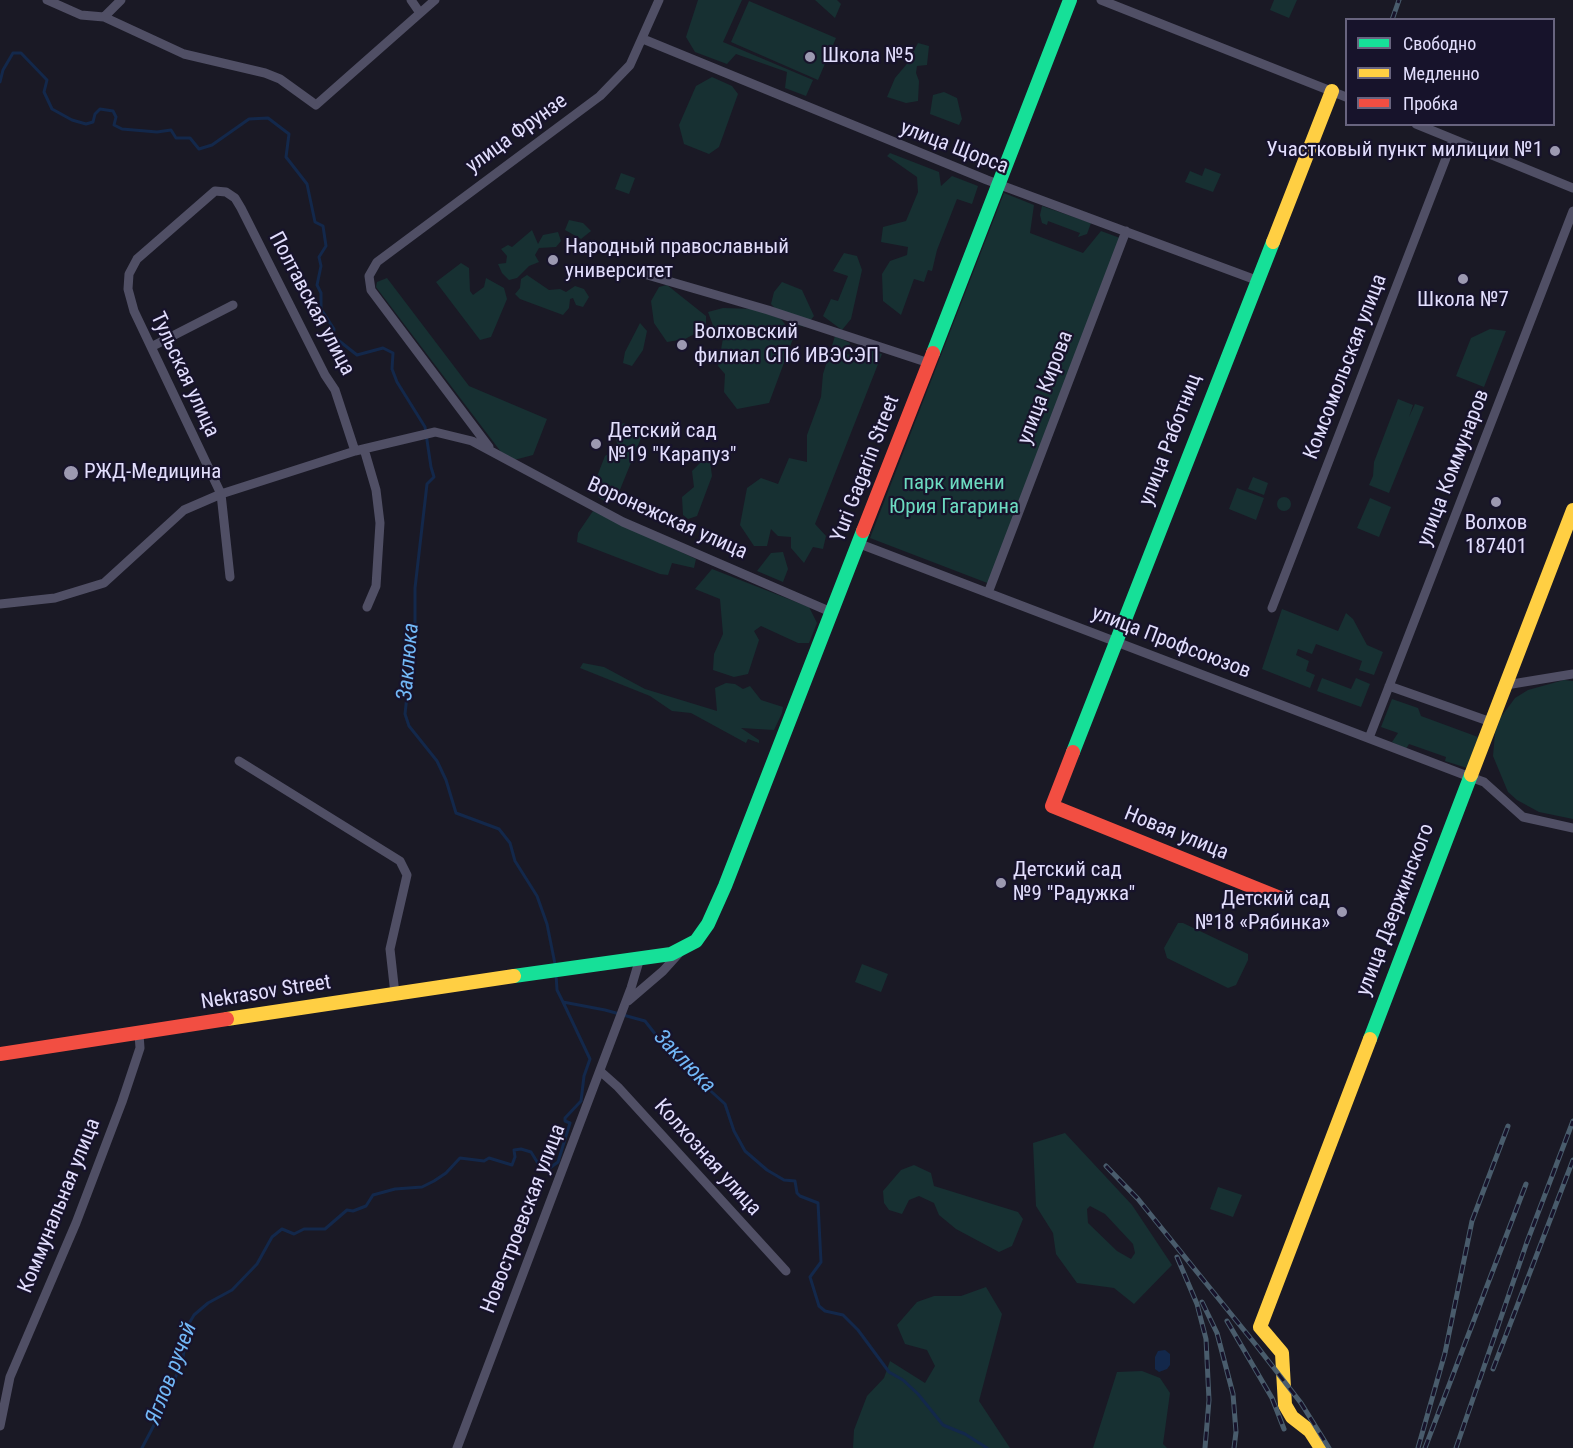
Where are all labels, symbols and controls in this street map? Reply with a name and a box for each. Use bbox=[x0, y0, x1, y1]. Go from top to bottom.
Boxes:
legend bbox=[1345, 18, 1555, 126]
text: Свободно bbox=[1403, 33, 1476, 54]
place label: Школа №5 bbox=[822, 44, 914, 70]
marker: Школа №5 bbox=[803, 50, 817, 64]
text: Медленно bbox=[1403, 63, 1480, 84]
street label: улица Фрунзе bbox=[462, 89, 572, 179]
text: Пробка bbox=[1403, 93, 1458, 114]
street label: улица Щорса bbox=[896, 116, 1012, 180]
place label: Участковый пункт милиции №1 bbox=[1266, 138, 1543, 164]
marker: Участковый пункт милиции №1 bbox=[1548, 144, 1562, 158]
street label: Полтавская улица bbox=[263, 228, 359, 380]
place label: Народный православный университет bbox=[565, 235, 789, 285]
marker: Народный православный университет bbox=[546, 253, 560, 267]
street label: Комсомольская улица bbox=[1299, 271, 1393, 463]
marker: Школа №7 bbox=[1456, 272, 1470, 286]
place label: Школа №7 bbox=[1417, 288, 1509, 314]
street label: Тульская улица bbox=[144, 309, 224, 441]
place label: Волховский филиал СПб ИВЭСЭП bbox=[694, 320, 879, 370]
street label: улица Кирова bbox=[1013, 328, 1079, 448]
marker: Волховский филиал СПб ИВЭСЭП bbox=[675, 338, 689, 352]
street label: улица Работниц bbox=[1134, 371, 1208, 509]
street label: улица Коммунаров bbox=[1413, 386, 1495, 550]
street label: Yuri Gagarin Street bbox=[826, 392, 906, 546]
place label: Детский сад №19 "Карапуз" bbox=[608, 419, 737, 469]
marker: Детский сад №19 "Карапуз" bbox=[589, 437, 603, 451]
place label: РЖД-Медицина bbox=[84, 460, 221, 486]
marker: РЖД-Медицина bbox=[62, 464, 80, 482]
park label: парк имени Юрия Гагарина bbox=[889, 471, 1019, 521]
street label: Воронежская улица bbox=[583, 472, 751, 566]
marker: Волхов 187401 bbox=[1489, 495, 1503, 509]
place label: Волхов 187401 bbox=[1465, 511, 1527, 561]
street label: улица Профсоюзов bbox=[1088, 601, 1254, 685]
water label: Заклюка bbox=[392, 622, 426, 702]
street label: Новая улица bbox=[1120, 802, 1232, 866]
street label: улица Дзержинского bbox=[1352, 820, 1440, 1000]
place label: Детский cад №9 "Радужка" bbox=[1013, 858, 1135, 908]
marker: Детский cад №9 "Радужка" bbox=[994, 876, 1008, 890]
place label: Детский сад №18 «Рябинка» bbox=[1195, 887, 1330, 937]
marker: Детский сад №18 «Рябинка» bbox=[1335, 905, 1349, 919]
street label: Nekrasov Street bbox=[199, 970, 333, 1016]
water label: Заклюка bbox=[647, 1025, 721, 1099]
street label: Колхозная улица bbox=[648, 1095, 766, 1221]
street label: Коммунальная улица bbox=[13, 1115, 107, 1297]
street label: Новостроевская улица bbox=[476, 1121, 572, 1317]
water label: Яглов ручей bbox=[140, 1319, 204, 1429]

